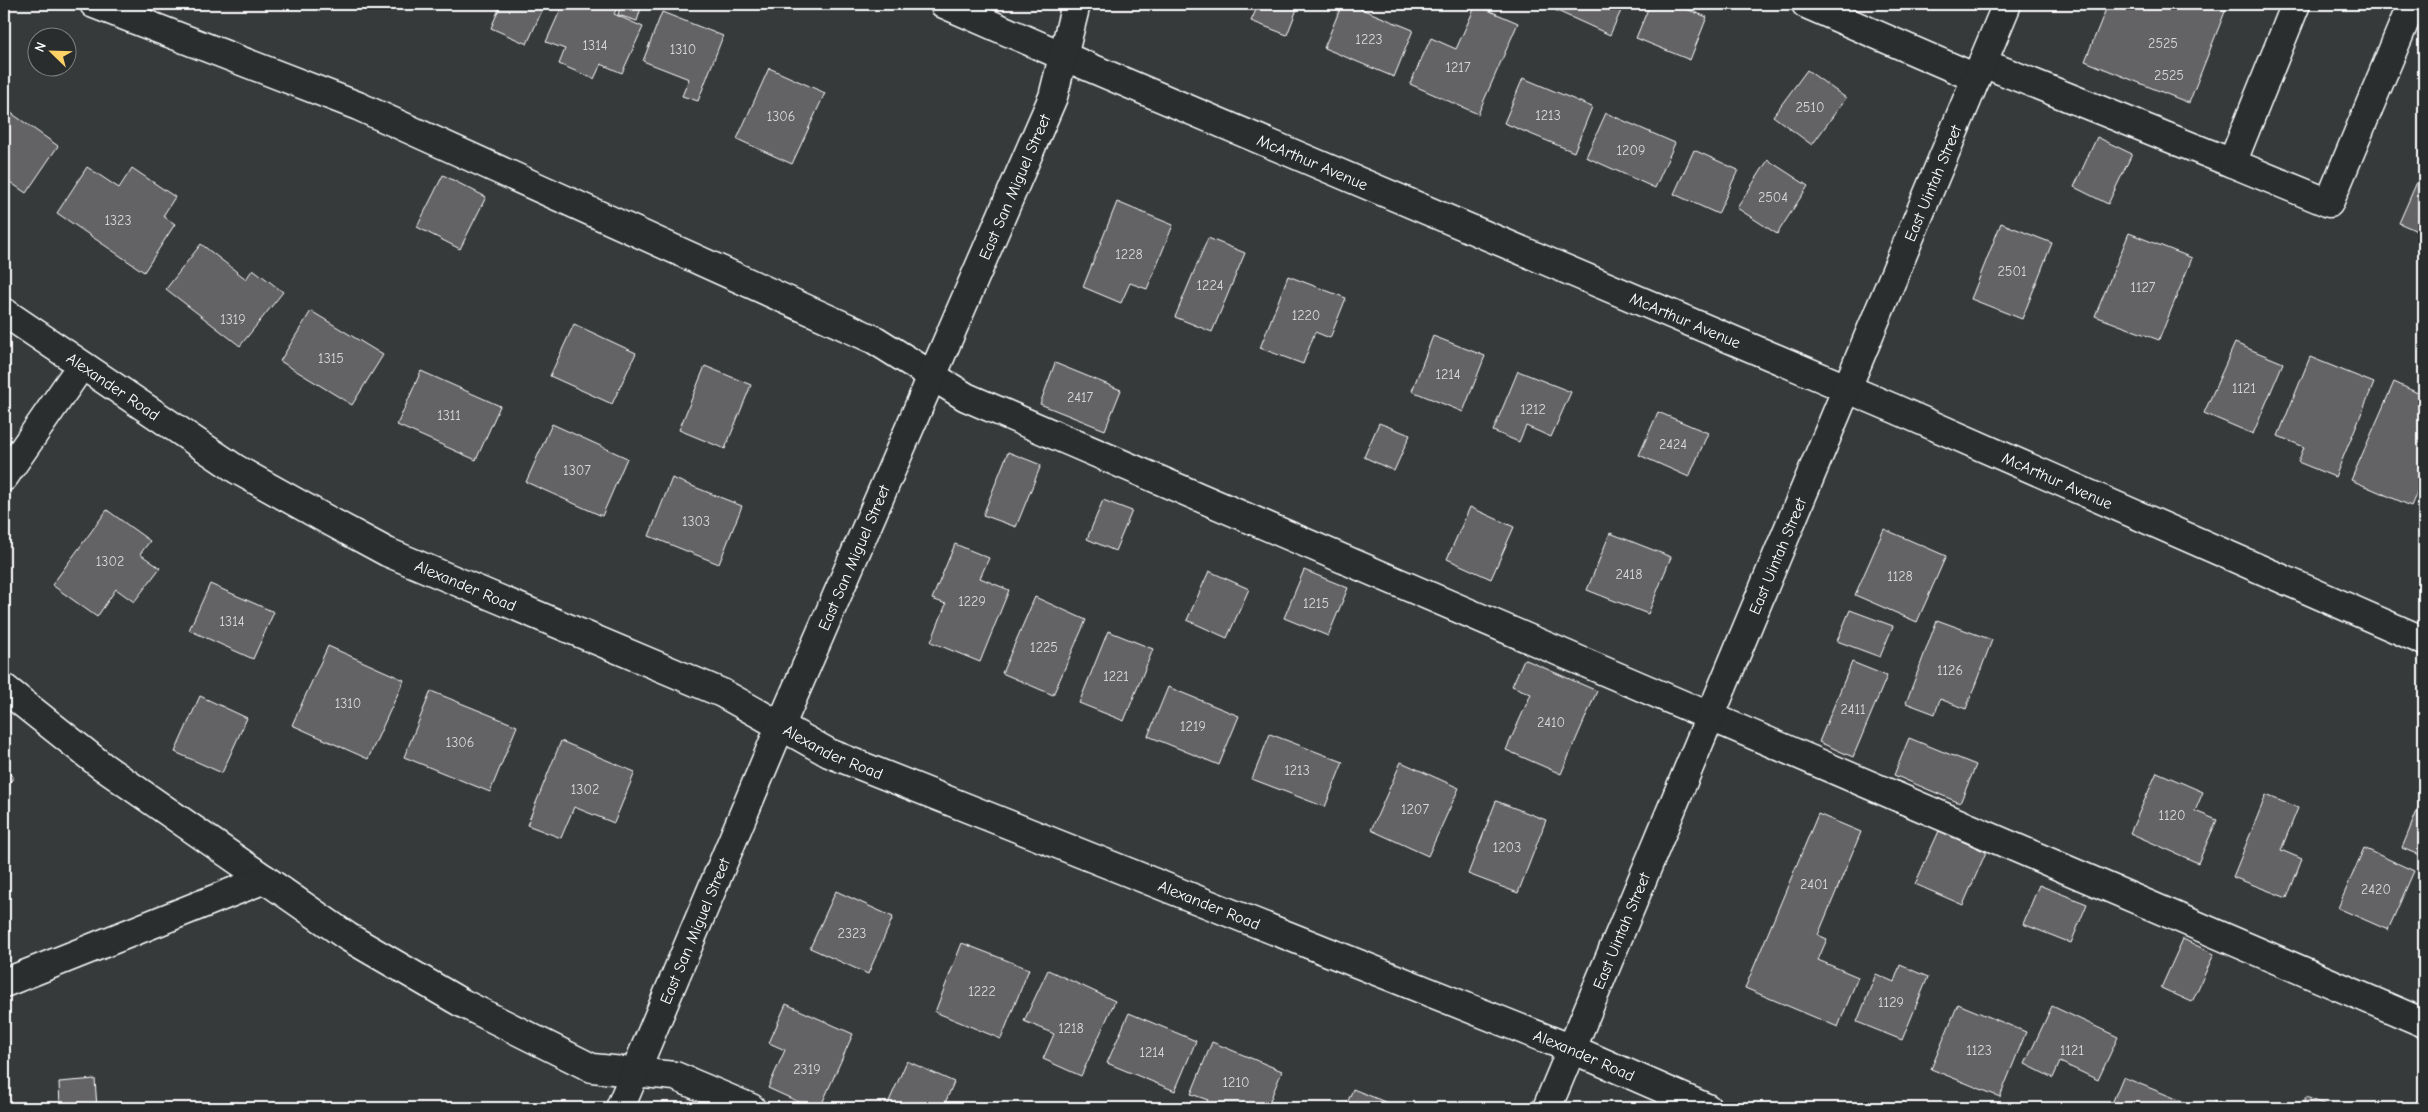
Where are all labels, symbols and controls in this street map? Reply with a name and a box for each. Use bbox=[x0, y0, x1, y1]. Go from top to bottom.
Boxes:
north arrow bbox=[28, 28, 78, 78]
house number: 1223 bbox=[1355, 31, 1383, 48]
house number: 2525 bbox=[2148, 35, 2178, 52]
house number: 1314 bbox=[583, 37, 608, 54]
text: N bbox=[31, 40, 50, 55]
house number: 1310 bbox=[670, 41, 696, 58]
house number: 1217 bbox=[1445, 59, 1471, 76]
house number: 2525 bbox=[2154, 67, 2184, 84]
house number: 2510 bbox=[1796, 99, 1824, 116]
house number: 1213 bbox=[1535, 107, 1561, 124]
house number: 1306 bbox=[767, 108, 795, 125]
street label: East San Miguel Street bbox=[976, 111, 1055, 263]
street label: East Uintah Street bbox=[1901, 122, 1966, 244]
street label: McArthur Avenue bbox=[1254, 131, 1370, 194]
house number: 1209 bbox=[1617, 142, 1645, 159]
house number: 2504 bbox=[1758, 189, 1788, 206]
house number: 1323 bbox=[104, 212, 132, 229]
house number: 1228 bbox=[1115, 246, 1143, 263]
house number: 2501 bbox=[1998, 263, 2026, 280]
house number: 1224 bbox=[1197, 277, 1224, 294]
house number: 1127 bbox=[2130, 279, 2156, 296]
street label: McArthur Avenue bbox=[1627, 289, 1743, 352]
house number: 1220 bbox=[1292, 307, 1320, 324]
house number: 1319 bbox=[220, 311, 246, 328]
street label: Alexander Road bbox=[63, 349, 163, 425]
house number: 1315 bbox=[318, 350, 344, 367]
house number: 1214 bbox=[1435, 366, 1461, 383]
house number: 1121 bbox=[2232, 380, 2256, 397]
house number: 2417 bbox=[1067, 389, 1093, 406]
house number: 1212 bbox=[1520, 401, 1546, 418]
house number: 1311 bbox=[437, 407, 461, 424]
house number: 2424 bbox=[1659, 436, 1687, 453]
street label: McArthur Avenue bbox=[1999, 449, 2115, 513]
house number: 1307 bbox=[563, 462, 591, 479]
street label: East San Miguel Street bbox=[815, 482, 894, 633]
street label: East Uintah Street bbox=[1746, 495, 1810, 617]
house number: 1303 bbox=[682, 513, 710, 530]
house number: 1302 bbox=[96, 553, 124, 570]
street label: Alexander Road bbox=[412, 557, 519, 615]
house number: 2418 bbox=[1616, 566, 1642, 583]
house number: 1128 bbox=[1887, 568, 1913, 585]
house number: 1229 bbox=[958, 593, 986, 610]
house number: 1215 bbox=[1303, 595, 1329, 612]
house number: 1314 bbox=[220, 613, 245, 630]
house number: 1225 bbox=[1030, 639, 1058, 656]
house number: 1126 bbox=[1937, 662, 1963, 679]
house number: 1221 bbox=[1103, 668, 1129, 685]
house number: 1310 bbox=[335, 695, 361, 712]
house number: 2411 bbox=[1840, 701, 1866, 718]
house number: 2410 bbox=[1537, 714, 1565, 731]
house number: 1219 bbox=[1180, 718, 1206, 735]
street label: Alexander Road bbox=[780, 721, 885, 784]
house number: 1306 bbox=[446, 734, 474, 751]
house number: 1213 bbox=[1284, 762, 1310, 779]
house number: 1302 bbox=[571, 781, 599, 798]
house number: 1207 bbox=[1401, 801, 1429, 818]
house number: 1120 bbox=[2159, 807, 2185, 824]
house number: 1203 bbox=[1493, 839, 1521, 856]
street label: East San Miguel Street bbox=[657, 855, 734, 1007]
street label: East Uintah Street bbox=[1590, 870, 1654, 992]
house number: 2401 bbox=[1800, 876, 1828, 893]
street label: Alexander Road bbox=[1155, 877, 1262, 934]
house number: 2420 bbox=[2361, 881, 2391, 898]
house number: 2323 bbox=[838, 925, 866, 942]
house number: 1222 bbox=[968, 983, 996, 1000]
house number: 1129 bbox=[1878, 994, 1904, 1011]
house number: 1218 bbox=[1058, 1020, 1084, 1037]
street label: Alexander Road bbox=[1531, 1027, 1637, 1085]
house number: 1123 bbox=[1966, 1042, 1992, 1059]
house number: 1121 bbox=[2060, 1042, 2084, 1059]
house number: 1214 bbox=[1139, 1044, 1165, 1061]
house number: 2319 bbox=[793, 1061, 821, 1078]
house number: 1210 bbox=[1223, 1074, 1249, 1091]

